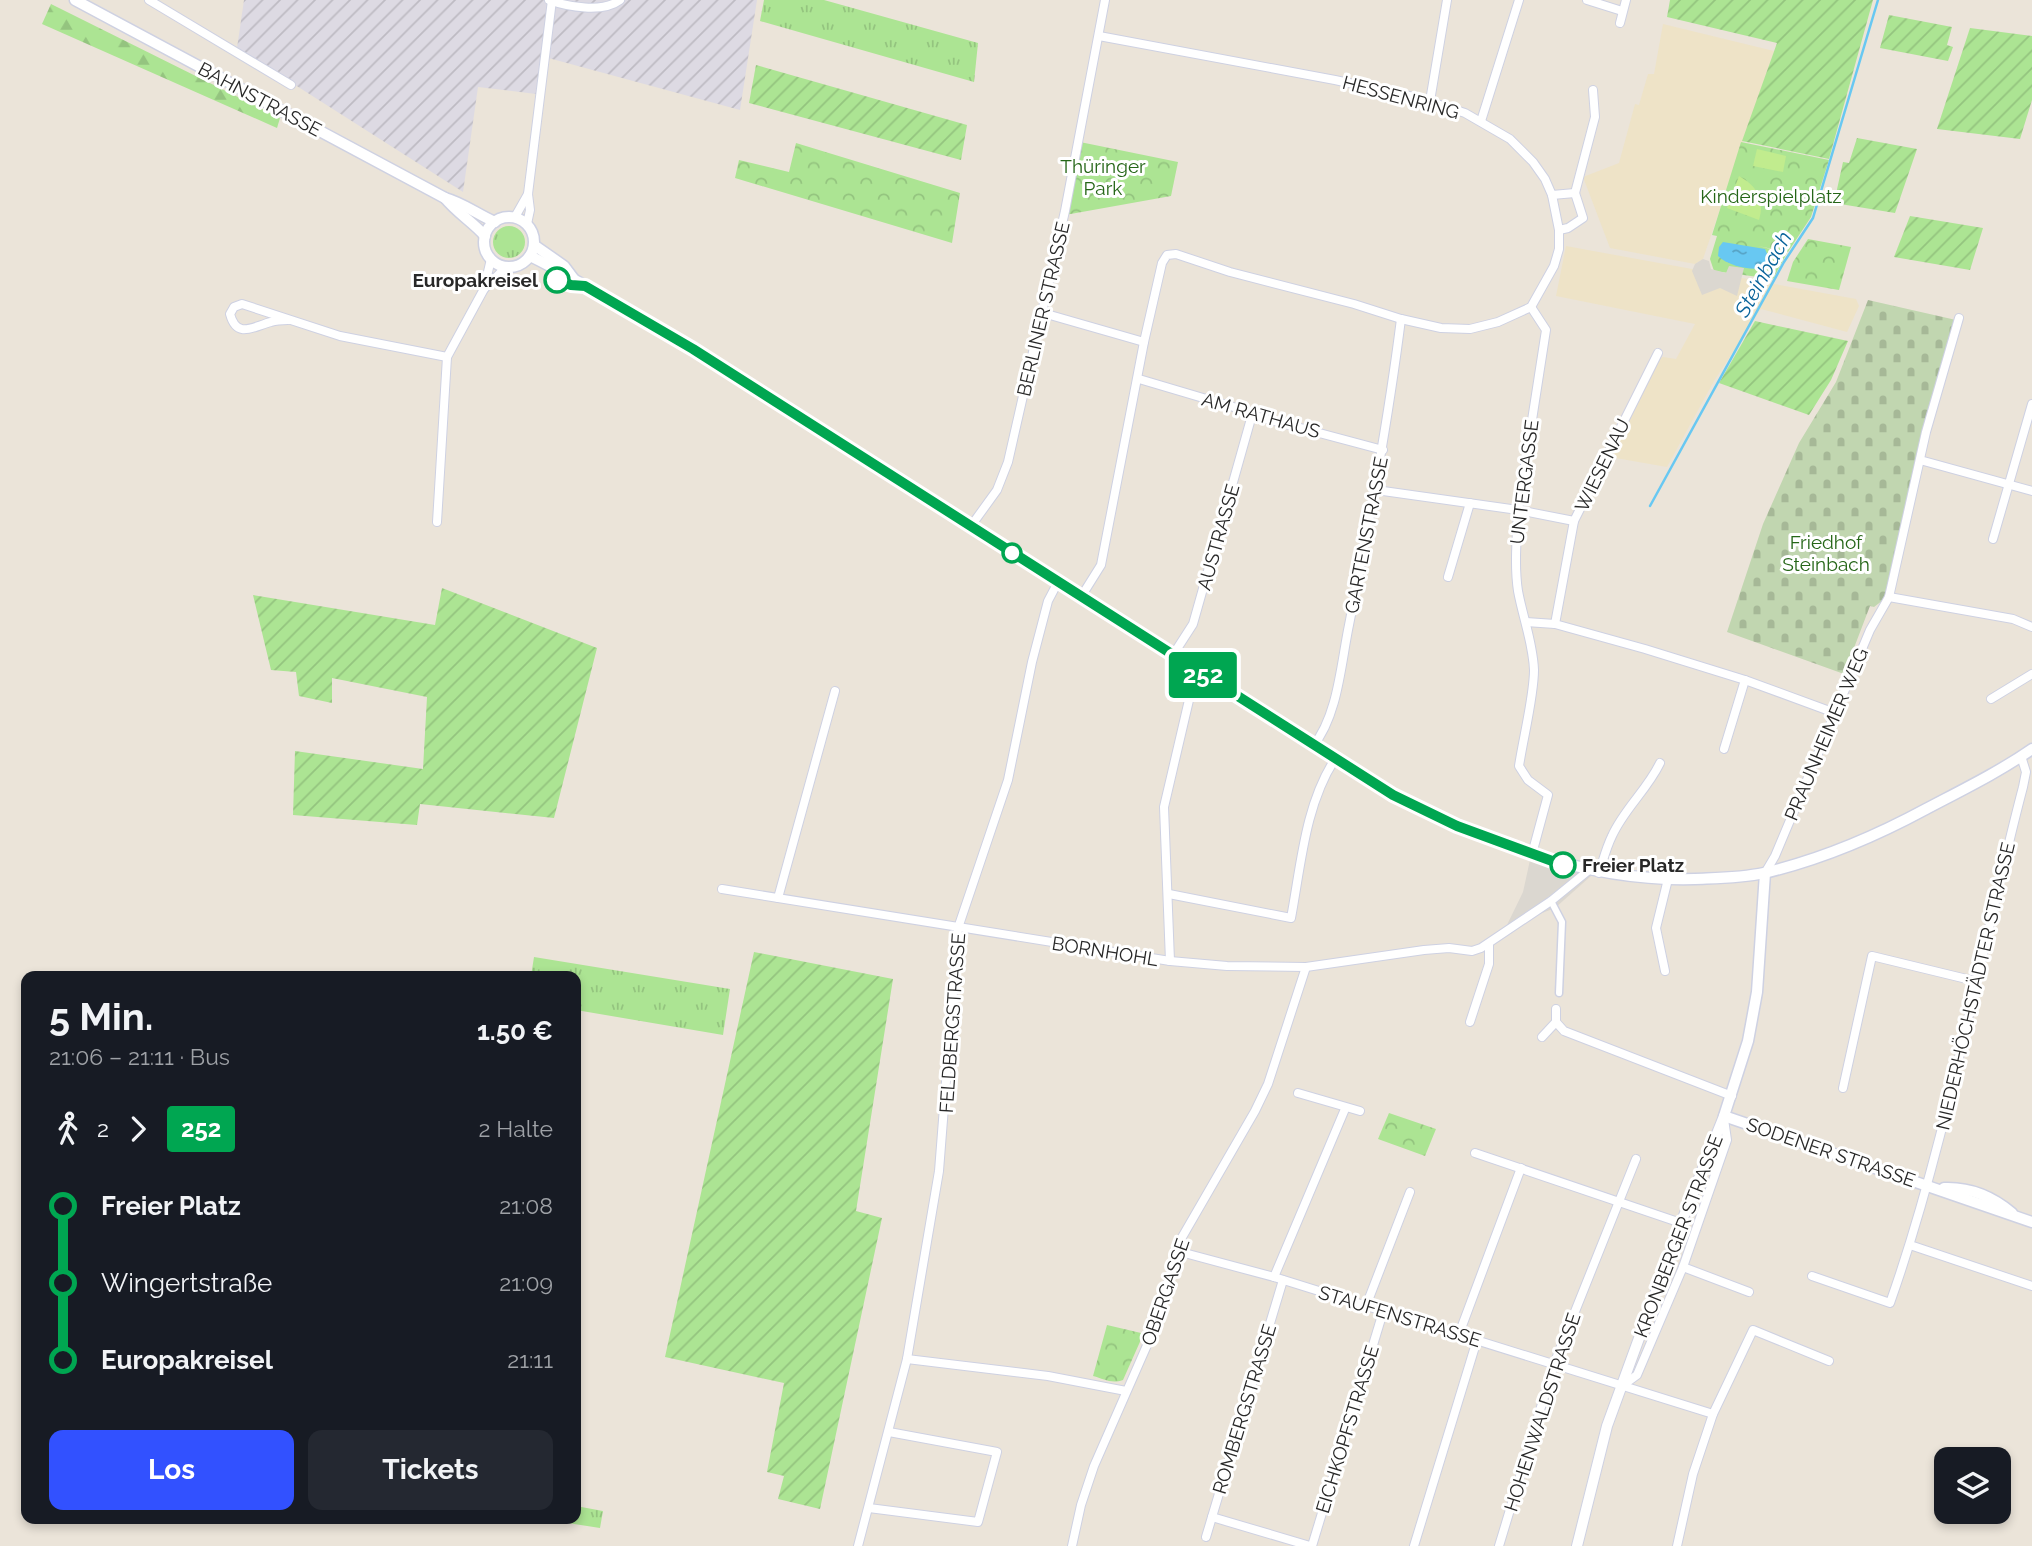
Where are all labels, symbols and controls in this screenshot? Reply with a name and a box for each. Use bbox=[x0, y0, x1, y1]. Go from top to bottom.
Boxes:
street label: BAHNSTRASSE bbox=[195, 57, 325, 141]
street label: HESSENRING bbox=[1340, 71, 1462, 123]
park label: Thüringer Park bbox=[1060, 155, 1146, 199]
park label: Kinderspielplatz bbox=[1700, 185, 1842, 207]
street label: BERLINER STRASSE bbox=[1012, 219, 1074, 399]
water label: Steinbach bbox=[1729, 227, 1797, 322]
marker: Europakreisel bbox=[544, 267, 570, 293]
place label: Europakreisel bbox=[412, 269, 539, 291]
street label: AM RATHAUS bbox=[1199, 388, 1323, 442]
street label: WIESENAU bbox=[1570, 415, 1634, 515]
street label: UNTERGASSE bbox=[1505, 418, 1543, 546]
street label: GARTENSTRASSE bbox=[1340, 455, 1392, 615]
street label: AUSTRASSE bbox=[1192, 481, 1244, 593]
park label: Friedhof Steinbach bbox=[1782, 531, 1870, 575]
unlabelled marker bbox=[1002, 543, 1022, 563]
street label: PRAUNHEIMER WEG bbox=[1780, 644, 1872, 824]
line badge: 252 bbox=[1163, 652, 1243, 698]
text: 252 bbox=[1183, 660, 1223, 689]
street label: NIEDERHÖCHSTÄDTER STRASSE bbox=[1931, 840, 2019, 1132]
marker: Freier Platz bbox=[1550, 852, 1576, 878]
place label: Freier Platz bbox=[1582, 854, 1684, 876]
street label: FELDBERGSTRASSE bbox=[935, 932, 969, 1114]
street label: BORNHOHL bbox=[1050, 932, 1160, 970]
text: 5 Min. bbox=[49, 994, 153, 1039]
text: 1.50 € bbox=[477, 1016, 553, 1046]
text: 21:06 – 21:11 · Bus bbox=[49, 1043, 230, 1070]
icon: walk bbox=[49, 1110, 87, 1148]
icon: forward bbox=[119, 1110, 157, 1148]
street label: SODENER STRASSE bbox=[1744, 1113, 1918, 1191]
text: 252 bbox=[181, 1114, 221, 1143]
text: 2 bbox=[97, 1115, 109, 1142]
text: 2 Halte bbox=[478, 1115, 553, 1142]
street label: KRONBERGER STRASSE bbox=[1629, 1132, 1727, 1340]
text: Freier Platz bbox=[101, 1191, 241, 1221]
text: 21:08 bbox=[499, 1192, 553, 1219]
street label: OBERGASSE bbox=[1136, 1236, 1194, 1348]
text: Wingertstraße bbox=[101, 1268, 272, 1298]
text: 21:09 bbox=[499, 1269, 553, 1296]
street label: STAUFENSTRASSE bbox=[1316, 1281, 1484, 1351]
street label: HOHENWALDSTRASSE bbox=[1499, 1310, 1585, 1514]
street label: ROMBERGSTRASSE bbox=[1208, 1321, 1280, 1497]
street label: EICHKOPFSTRASSE bbox=[1311, 1342, 1383, 1516]
text: Europakreisel bbox=[101, 1345, 273, 1375]
text: 21:11 bbox=[507, 1346, 553, 1373]
button: Los bbox=[49, 1430, 294, 1510]
button: Tickets bbox=[308, 1430, 553, 1510]
map controls bbox=[1934, 1447, 2011, 1524]
button: layers bbox=[1934, 1447, 2011, 1524]

